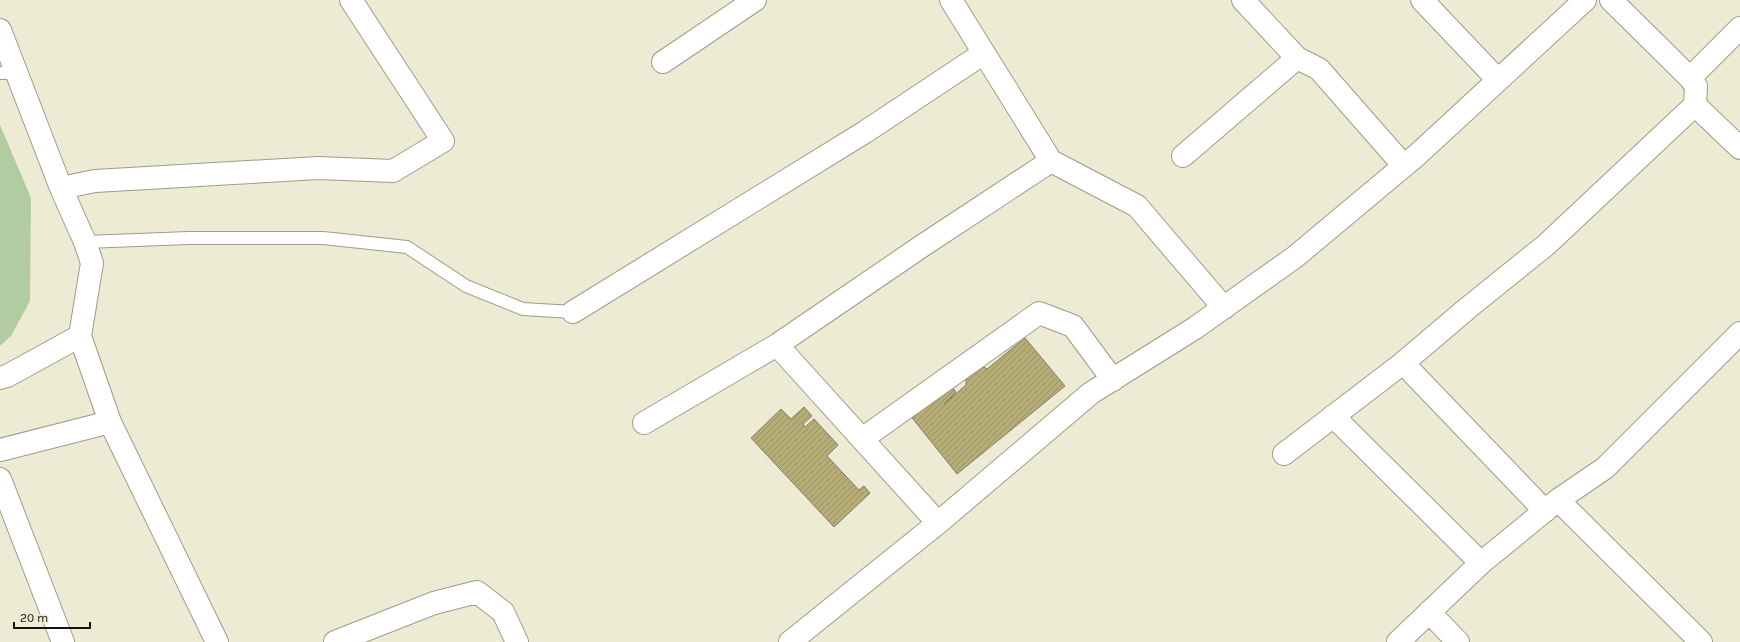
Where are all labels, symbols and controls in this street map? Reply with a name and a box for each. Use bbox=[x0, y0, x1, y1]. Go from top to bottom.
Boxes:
scale bar bbox=[14, 604, 90, 630]
text: 20 m bbox=[20, 611, 48, 625]

